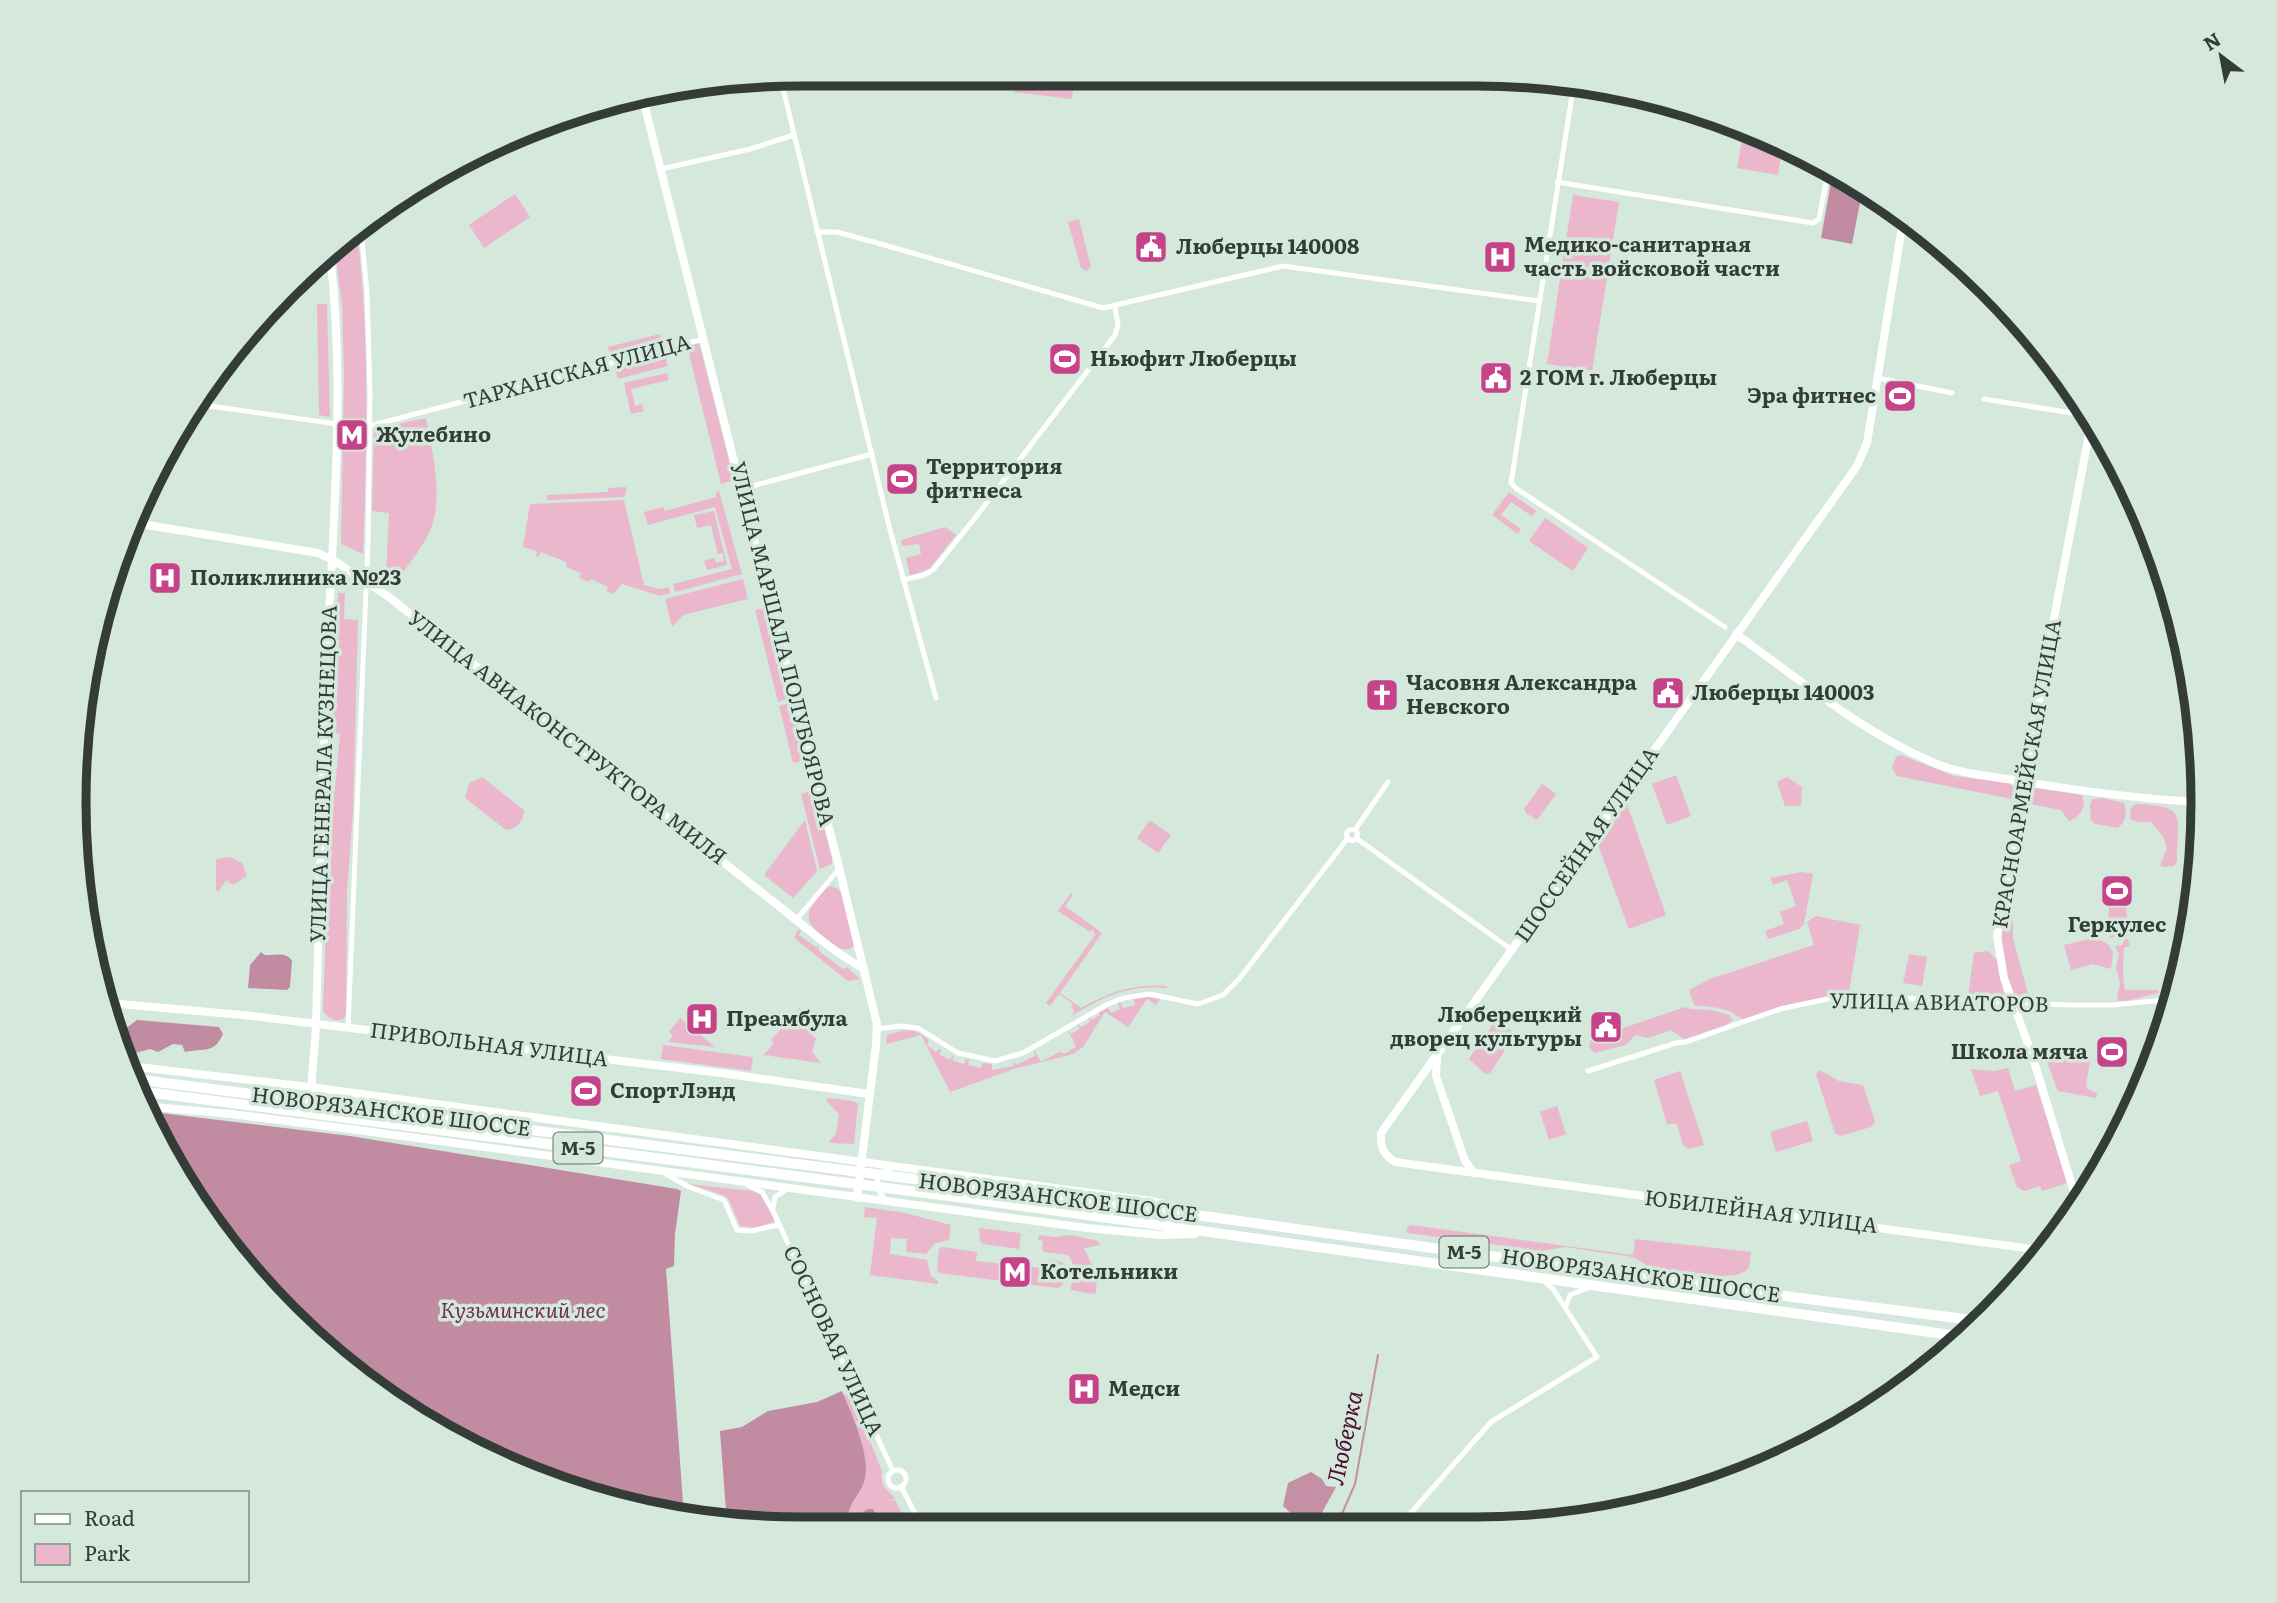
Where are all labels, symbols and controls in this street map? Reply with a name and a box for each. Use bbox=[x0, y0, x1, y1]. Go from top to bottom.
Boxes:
north arrow bbox=[2186, 21, 2256, 91]
text: N bbox=[2197, 25, 2226, 57]
place label: Медико-санитарная часть войсковой части bbox=[1524, 227, 1780, 282]
public building icon: Люберцы 140008 bbox=[1132, 228, 1170, 266]
place label: Люберцы 140008 bbox=[1176, 229, 1359, 260]
hospital icon: Медико-санитарная часть войсковой части bbox=[1481, 238, 1519, 276]
street label: ТАРХАНСКАЯ УЛИЦА bbox=[459, 324, 694, 415]
sports icon: Ньюфит Люберцы bbox=[1046, 340, 1084, 378]
place label: Ньюфит Люберцы bbox=[1090, 341, 1297, 372]
public building icon: 2 ГОМ г. Люберцы bbox=[1477, 359, 1515, 397]
place label: 2 ГОМ г. Люберцы bbox=[1520, 360, 1717, 391]
sports icon: Эра фитнес bbox=[1881, 377, 1919, 415]
place label: Эра фитнес bbox=[1747, 378, 1876, 409]
metro station icon: Жулебино bbox=[333, 416, 371, 454]
place label: Жулебино bbox=[376, 417, 491, 448]
place label: Территория фитнеса bbox=[926, 449, 1062, 504]
street label: УЛИЦА МАРШАЛА ПОЛУБОЯРОВА bbox=[724, 458, 845, 829]
sports icon: Территория фитнеса bbox=[883, 460, 921, 498]
hospital icon: Поликлиника №23 bbox=[146, 559, 184, 597]
place label: Поликлиника №23 bbox=[190, 560, 402, 591]
street label: УЛИЦА АВИАКОНСТРУКТОРА МИЛЯ bbox=[402, 601, 735, 871]
street label: УЛИЦА ГЕНЕРАЛА КУЗНЕЦОВА bbox=[300, 604, 343, 943]
street label: КРАСНОАРМЕЙСКАЯ УЛИЦА bbox=[1982, 616, 2067, 931]
place label: Часовня Александра Невского bbox=[1406, 665, 1638, 720]
public building icon: Люберцы 140003 bbox=[1649, 674, 1687, 712]
place label: Люберцы 140003 bbox=[1692, 675, 1874, 706]
church icon: Часовня Александра Невского bbox=[1363, 676, 1401, 714]
street label: ШОССЕЙНАЯ УЛИЦА bbox=[1506, 739, 1665, 948]
sports icon: Геркулес bbox=[2098, 872, 2136, 910]
place label: Геркулес bbox=[2068, 907, 2166, 938]
street label: УЛИЦА АВИАТОРОВ bbox=[1829, 983, 2049, 1018]
place label: Люберецкий дворец культуры bbox=[1390, 997, 1582, 1052]
hospital icon: Преамбула bbox=[683, 1000, 721, 1038]
place label: Преамбула bbox=[726, 1001, 848, 1032]
public building icon: Люберецкий дворец культуры bbox=[1587, 1008, 1625, 1046]
street label: ПРИВОЛЬНАЯ УЛИЦА bbox=[368, 1013, 611, 1073]
sports icon: Школа мяча bbox=[2093, 1033, 2131, 1071]
place label: Школа мяча bbox=[1951, 1034, 2089, 1065]
sports icon: СпортЛэнд bbox=[567, 1072, 605, 1110]
place label: СпортЛэнд bbox=[610, 1073, 736, 1104]
street label: НОВОРЯЗАНСКОЕ ШОССЕ bbox=[250, 1077, 533, 1142]
road number: М-5 bbox=[554, 1132, 602, 1164]
street label: НОВОРЯЗАНСКОЕ ШОССЕ bbox=[917, 1163, 1200, 1228]
street label: ЮБИЛЕЙНАЯ УЛИЦА bbox=[1643, 1180, 1880, 1239]
road number: М-5 bbox=[1440, 1236, 1488, 1268]
street label: СОСНОВАЯ УЛИЦА bbox=[777, 1239, 893, 1441]
street label: НОВОРЯЗАНСКОЕ ШОССЕ bbox=[1500, 1239, 1783, 1308]
metro station icon: Котельники bbox=[996, 1253, 1034, 1291]
place label: Котельники bbox=[1040, 1254, 1178, 1285]
park label: Кузьминский лес bbox=[440, 1293, 606, 1324]
hospital icon: Медси bbox=[1065, 1370, 1103, 1408]
place label: Медси bbox=[1108, 1371, 1180, 1402]
water label: Люберка bbox=[1316, 1387, 1370, 1488]
legend bbox=[21, 1491, 248, 1582]
text: Road bbox=[84, 1501, 135, 1532]
text: Park bbox=[84, 1536, 130, 1567]

